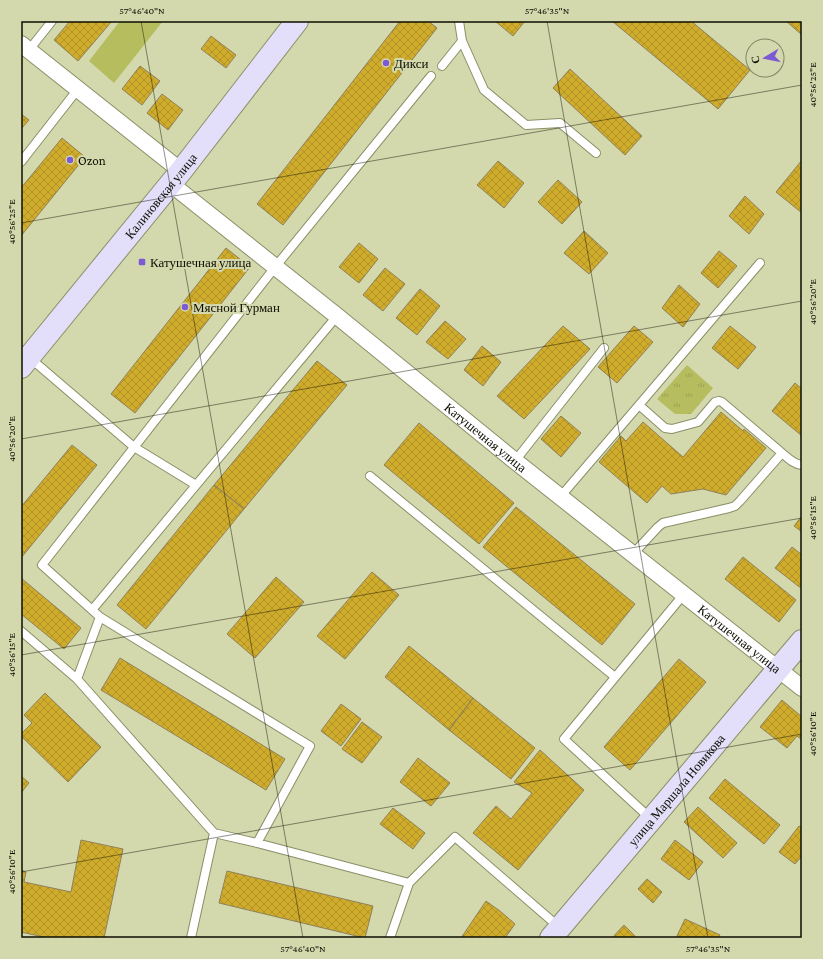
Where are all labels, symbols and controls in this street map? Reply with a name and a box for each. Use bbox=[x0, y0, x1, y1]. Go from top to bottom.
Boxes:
text: 57°46'40"N bbox=[119, 5, 165, 16]
text: 57°46'35"N bbox=[525, 5, 570, 16]
north arrow bbox=[745, 38, 785, 78]
text: С bbox=[749, 55, 762, 65]
place label: Дикси bbox=[394, 56, 429, 71]
marker: Дикси bbox=[381, 58, 391, 68]
text: 40°56'25"E bbox=[807, 62, 818, 108]
street label: Калиновская улица bbox=[122, 150, 200, 241]
place label: Ozon bbox=[78, 153, 106, 168]
marker: Ozon bbox=[65, 155, 75, 165]
text: 40°56'25"E bbox=[6, 199, 17, 245]
place label: Катушечная улица bbox=[150, 255, 251, 270]
marker: Катушечная улица bbox=[137, 257, 147, 267]
text: 40°56'20"E bbox=[807, 278, 818, 325]
place label: Мясной Гурман bbox=[193, 300, 280, 315]
marker: Мясной Гурман bbox=[180, 302, 190, 312]
street label: Катушечная улица bbox=[442, 399, 530, 475]
text: 40°56'20"E bbox=[6, 415, 17, 462]
text: 40°56'15"E bbox=[807, 496, 818, 540]
street label: Катушечная улица bbox=[695, 601, 784, 676]
text: 40°56'15"E bbox=[6, 633, 17, 677]
text: 40°56'10"E bbox=[807, 711, 818, 756]
street label: улица Маршала Новикова bbox=[625, 731, 728, 849]
text: 40°56'10"E bbox=[6, 849, 17, 894]
text: 57°46'40"N bbox=[280, 943, 326, 954]
text: 57°46'35"N bbox=[686, 943, 731, 954]

